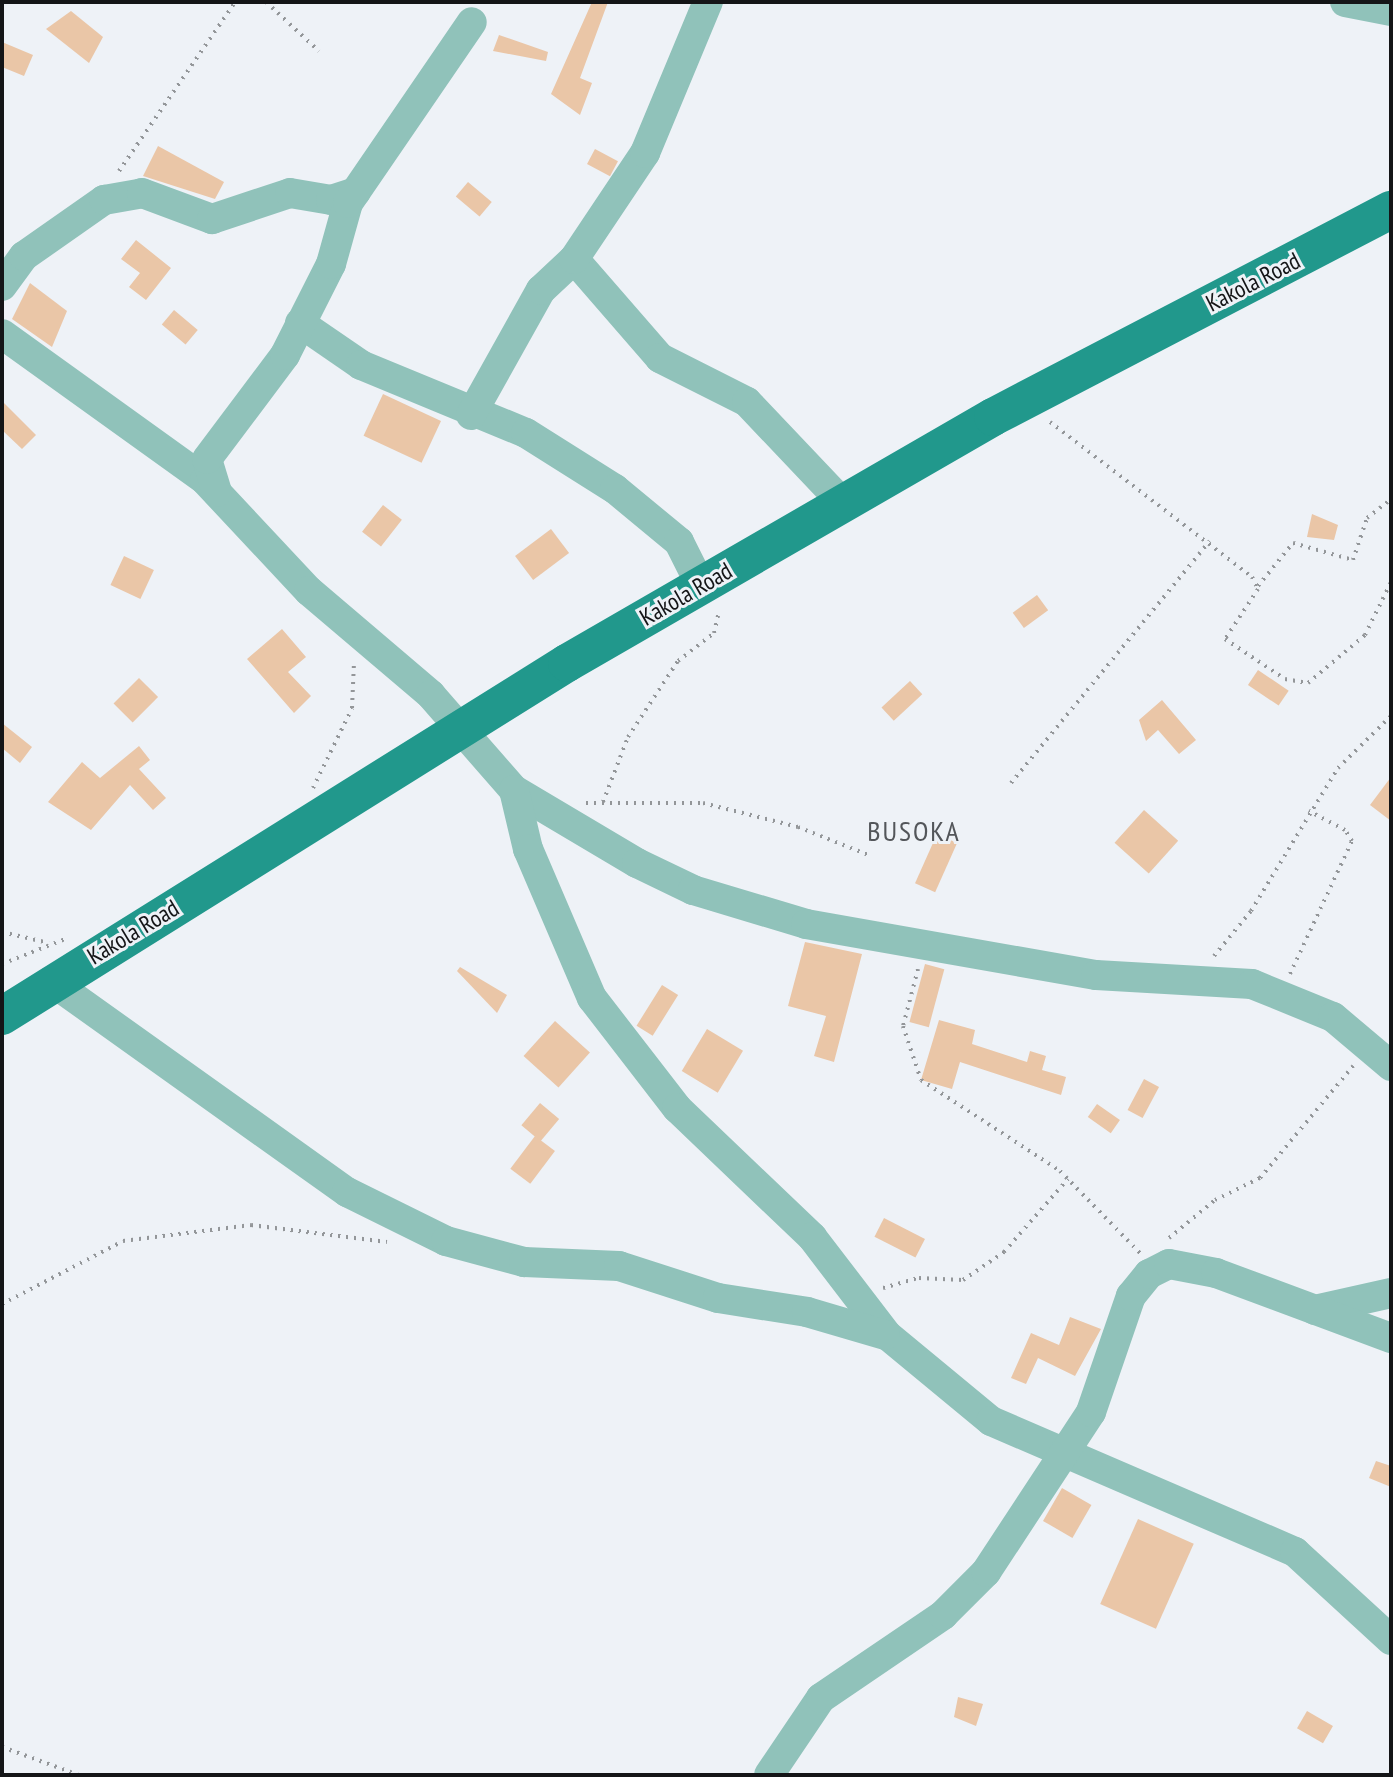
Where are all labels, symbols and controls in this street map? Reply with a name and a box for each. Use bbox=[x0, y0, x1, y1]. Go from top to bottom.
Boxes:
street label: Kakola Road bbox=[1201, 246, 1305, 318]
street label: Kakola Road bbox=[635, 556, 737, 632]
district label: BUSOKA bbox=[867, 814, 961, 848]
street label: Kakola Road bbox=[82, 893, 184, 971]

